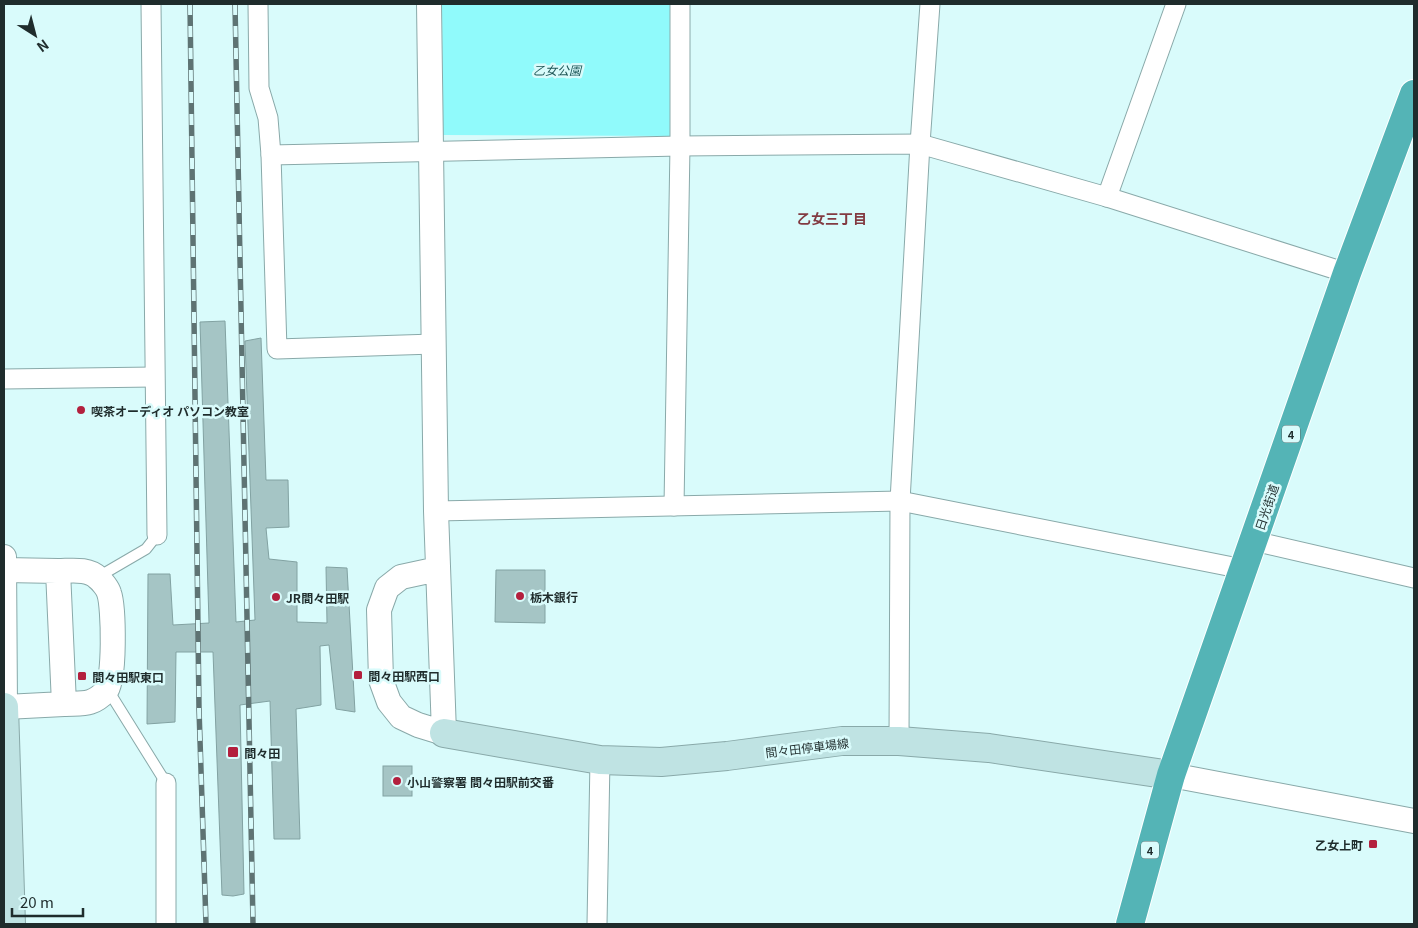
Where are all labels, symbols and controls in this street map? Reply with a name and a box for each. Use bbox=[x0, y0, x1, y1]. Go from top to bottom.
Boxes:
north arrow bbox=[10, 10, 60, 60]
text: N bbox=[33, 35, 53, 58]
park label: 乙女公園 bbox=[533, 61, 583, 78]
district label: 乙女三丁目 bbox=[797, 208, 867, 228]
place label: 喫茶オーディオ パソコン教室 bbox=[91, 402, 249, 419]
marker: 喫茶オーディオ パソコン教室 bbox=[75, 404, 87, 416]
road number: 4 bbox=[1282, 426, 1300, 442]
street label: 日光街道 bbox=[1250, 482, 1282, 532]
place label: 栃木銀行 bbox=[530, 588, 578, 605]
place label: JR間々田駅 bbox=[286, 589, 349, 606]
marker: 栃木銀行 bbox=[514, 590, 526, 602]
marker: JR間々田駅 bbox=[270, 591, 282, 603]
place label: 間々田駅西口 bbox=[368, 667, 440, 684]
place label: 間々田駅東口 bbox=[92, 668, 164, 685]
marker: 間々田駅西口 bbox=[352, 669, 364, 681]
marker: 間々田駅東口 bbox=[76, 670, 88, 682]
street label: 間々田停車場線 bbox=[764, 733, 850, 761]
place label: 間々田 bbox=[244, 744, 280, 761]
marker: 間々田 bbox=[226, 745, 240, 759]
place label: 小山警察署 間々田駅前交番 bbox=[407, 773, 555, 790]
marker: 小山警察署 間々田駅前交番 bbox=[391, 775, 403, 787]
place label: 乙女上町 bbox=[1315, 836, 1363, 853]
marker: 乙女上町 bbox=[1367, 838, 1379, 850]
road number: 4 bbox=[1141, 842, 1159, 858]
scale bar bbox=[12, 886, 84, 918]
text: 20 m bbox=[20, 891, 54, 912]

